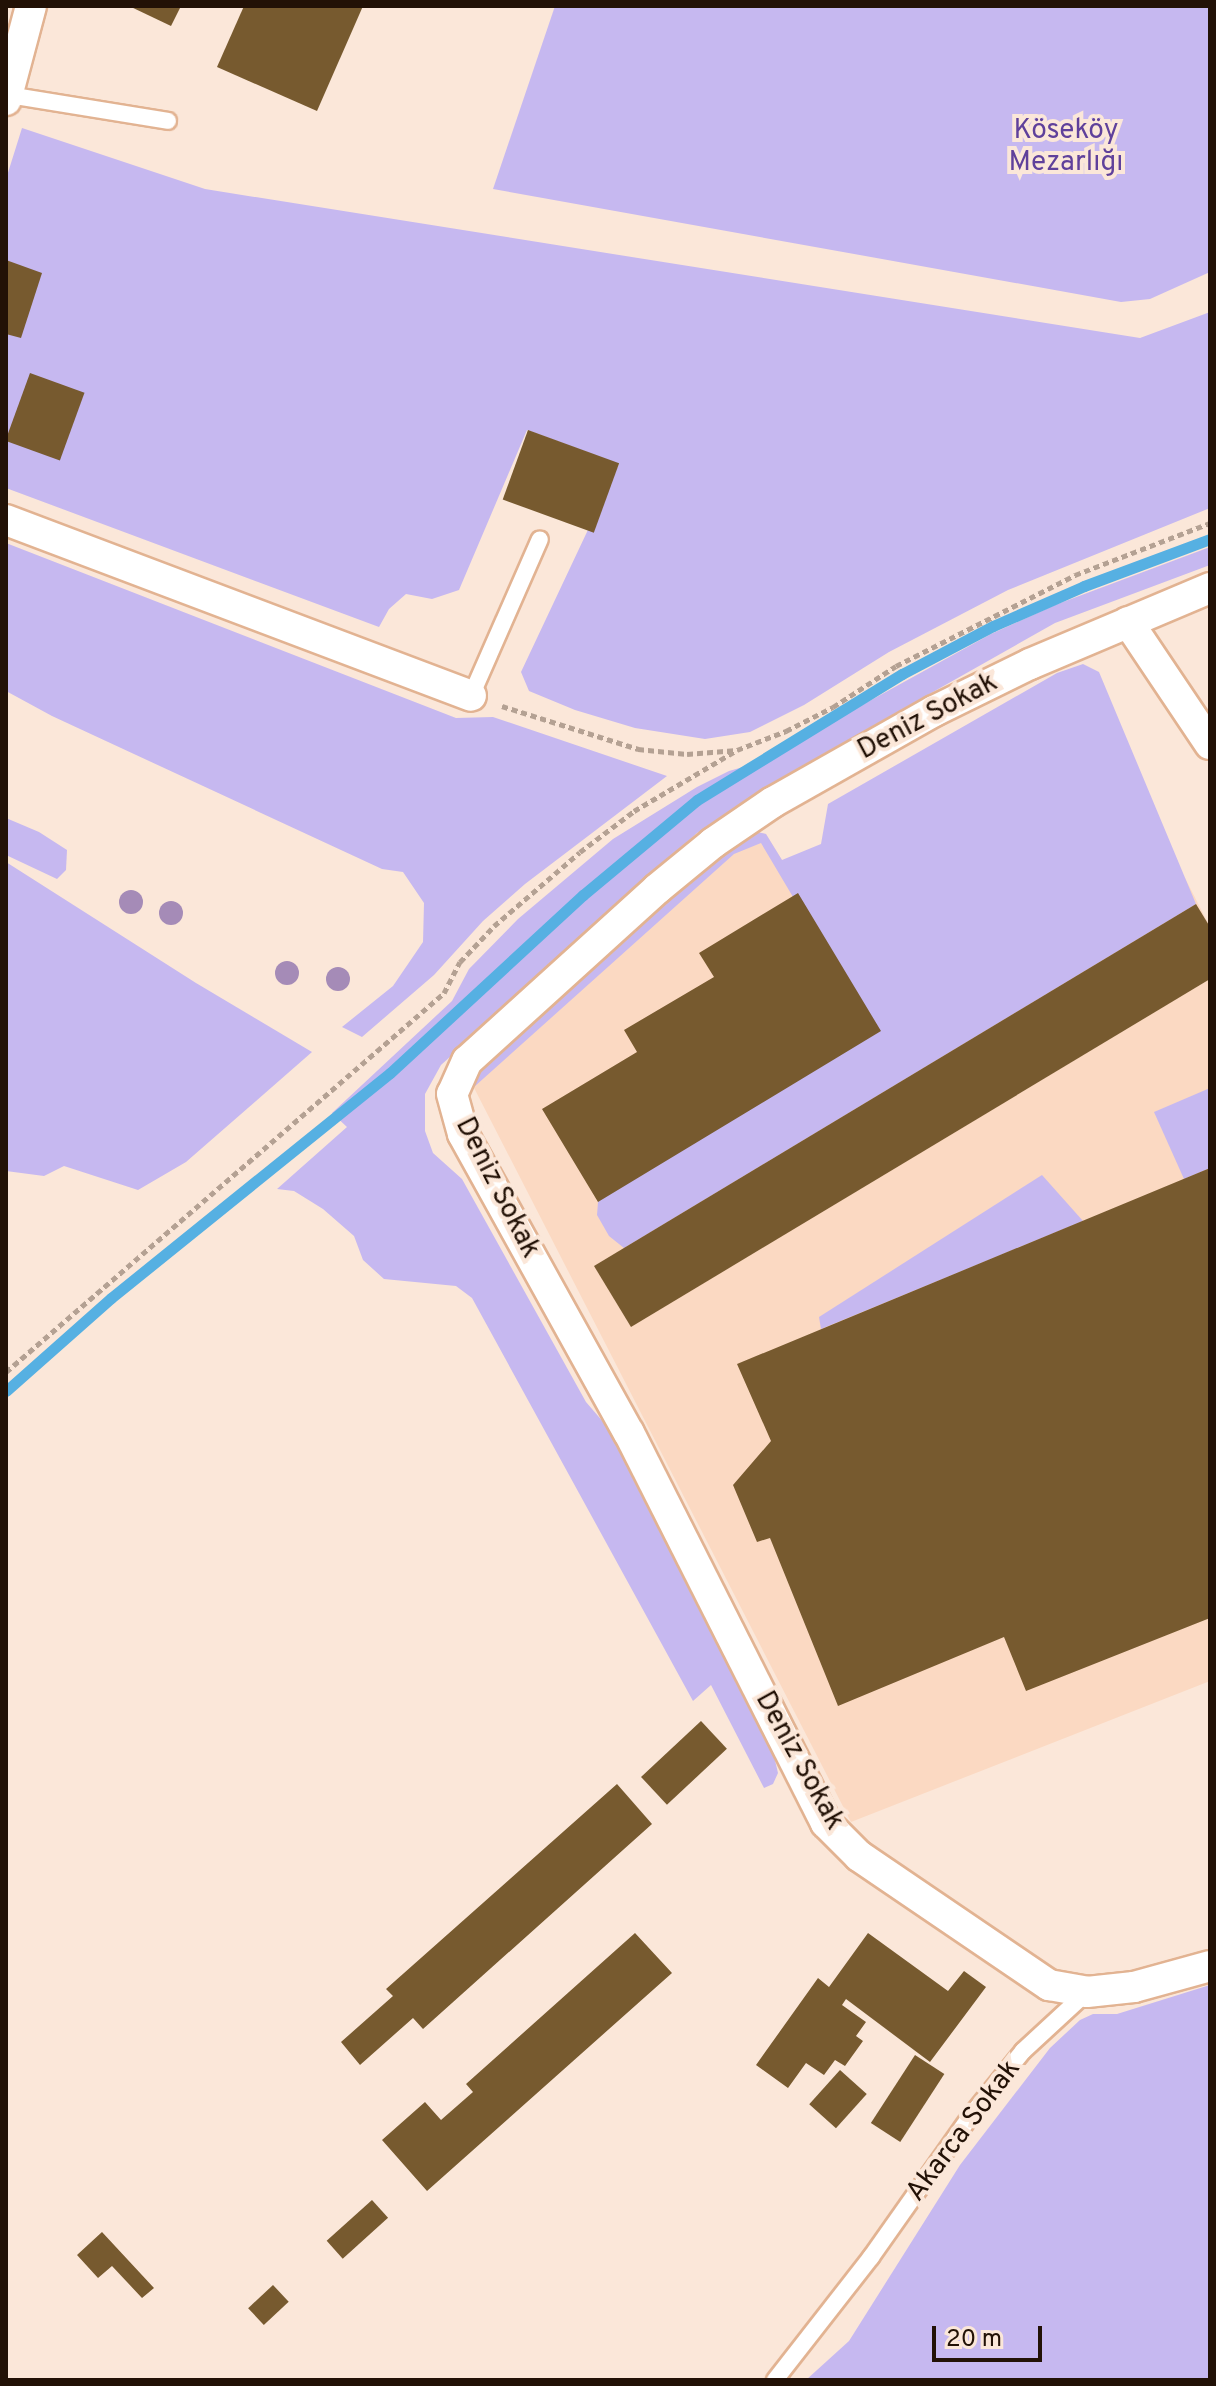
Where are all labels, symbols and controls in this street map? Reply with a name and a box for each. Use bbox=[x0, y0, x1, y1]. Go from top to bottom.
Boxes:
park label: Köseköy Mezarlığı bbox=[1009, 114, 1123, 180]
street label: Deniz Sokak bbox=[852, 666, 1004, 768]
street label: Deniz Sokak bbox=[447, 1112, 547, 1264]
street label: Deniz Sokak bbox=[747, 1686, 851, 1836]
street label: Akarca Sokak bbox=[900, 2053, 1028, 2209]
scale bar bbox=[936, 2310, 1046, 2360]
text: 20 m bbox=[946, 2325, 1002, 2355]

